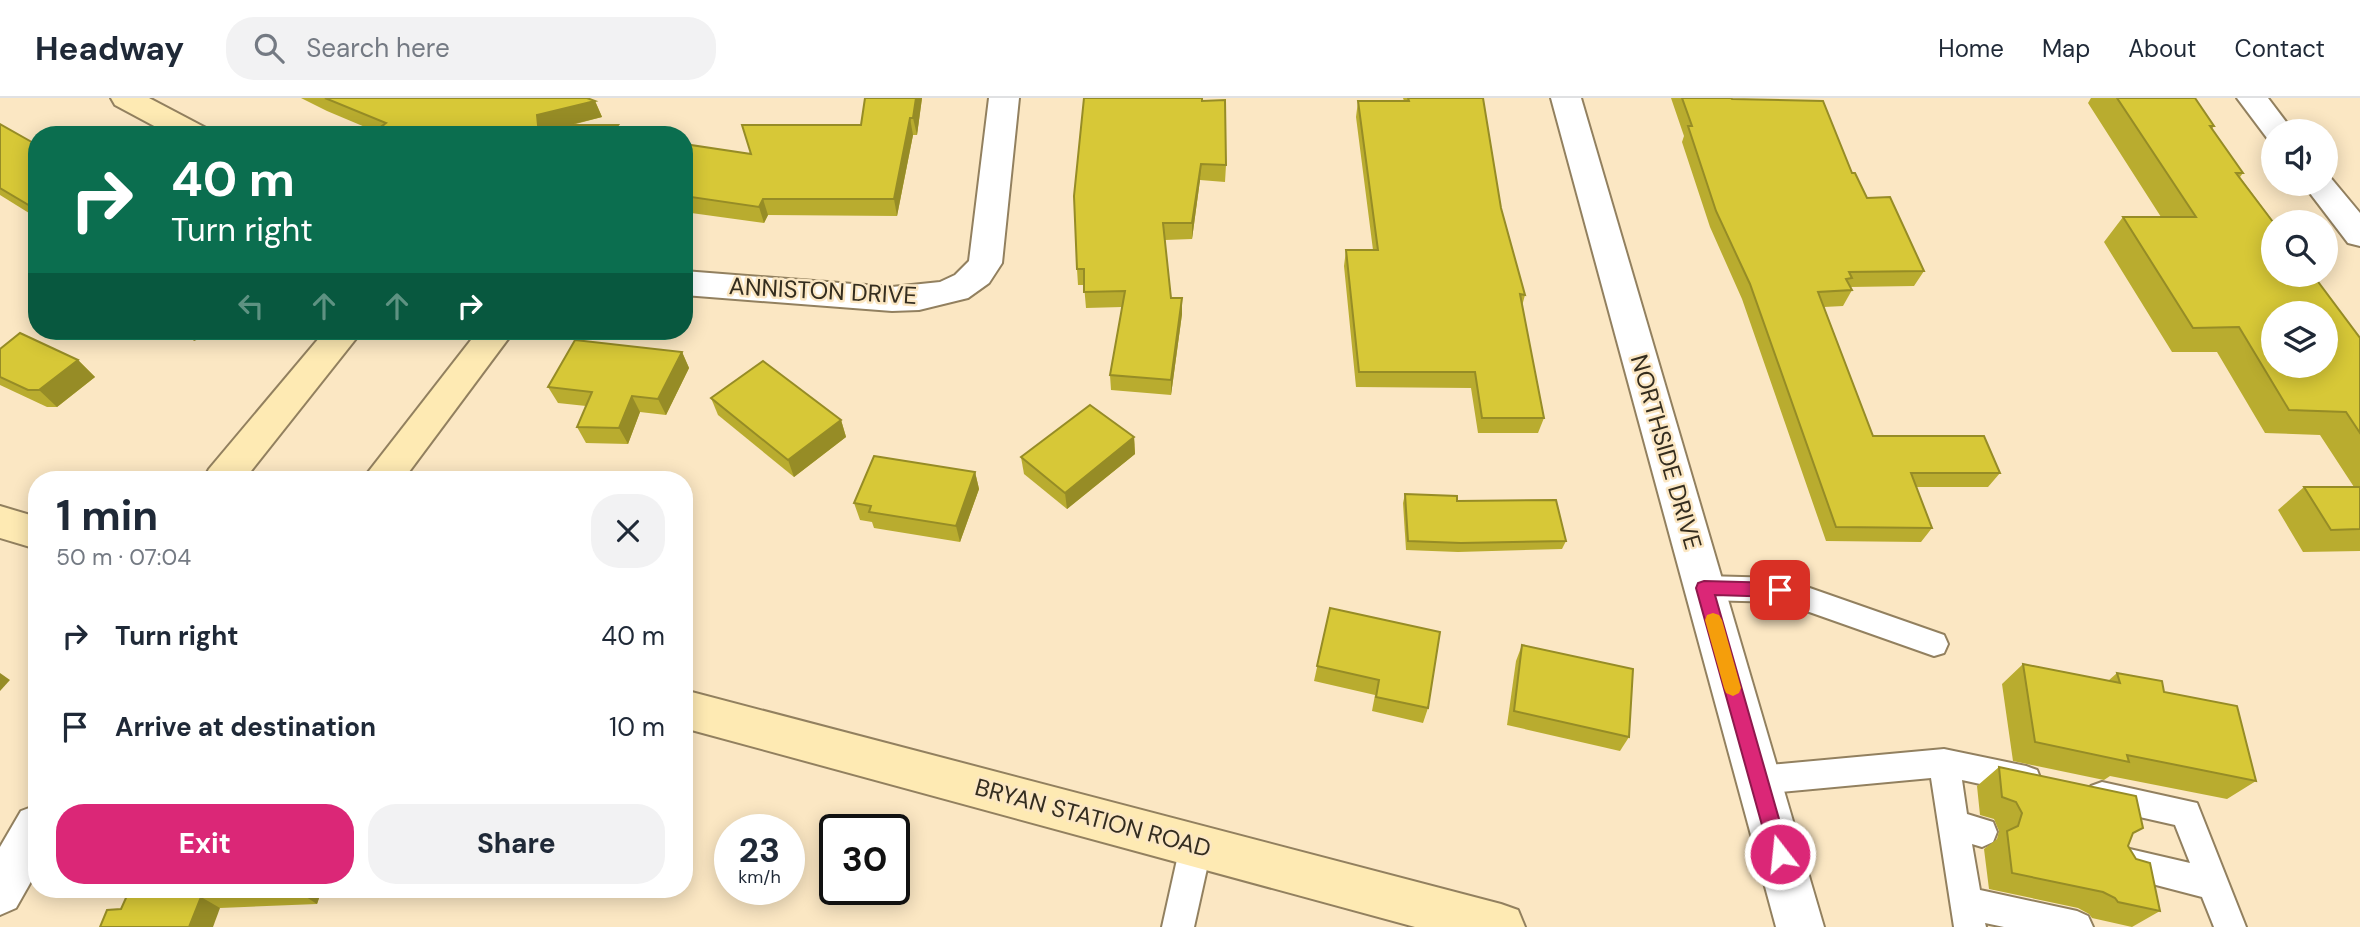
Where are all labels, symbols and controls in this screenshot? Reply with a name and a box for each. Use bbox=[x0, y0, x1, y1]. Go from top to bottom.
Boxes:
search box bbox=[226, 17, 716, 80]
text: Headway bbox=[35, 27, 184, 70]
icon: search bbox=[250, 29, 288, 67]
text: Search here bbox=[306, 31, 450, 65]
text: Home bbox=[1938, 33, 2004, 64]
text: Map bbox=[2042, 33, 2090, 64]
text: About bbox=[2128, 33, 2197, 64]
text: Contact bbox=[2235, 33, 2325, 64]
map controls bbox=[2261, 119, 2338, 378]
button: sound bbox=[2261, 119, 2338, 196]
text: 40 m bbox=[171, 147, 295, 211]
icon: right bbox=[56, 154, 147, 245]
text: Turn right bbox=[171, 209, 313, 251]
button: search bbox=[2261, 210, 2338, 287]
street label: ANNISTON DRIVE bbox=[728, 270, 918, 311]
icon: left bbox=[232, 287, 270, 325]
icon: ahead bbox=[305, 287, 343, 325]
icon: ahead bbox=[378, 287, 416, 325]
icon: right bbox=[451, 287, 489, 325]
button: layers bbox=[2261, 301, 2338, 378]
street label: NORTHSIDE DRIVE bbox=[1624, 351, 1709, 553]
text: 1 min bbox=[56, 488, 158, 543]
button: close bbox=[591, 494, 665, 568]
text: 50 m · 07:04 bbox=[56, 542, 191, 572]
pin bbox=[1750, 560, 1810, 620]
icon: arrive bbox=[1761, 571, 1799, 609]
icon: right bbox=[56, 617, 94, 655]
text: Turn right bbox=[115, 619, 239, 653]
text: 40 m bbox=[601, 619, 665, 653]
icon: arrive bbox=[56, 708, 94, 746]
text: Arrive at destination bbox=[115, 710, 376, 744]
text: 10 m bbox=[609, 710, 665, 744]
street label: BRYAN STATION ROAD bbox=[972, 771, 1214, 864]
button: Exit bbox=[56, 804, 354, 884]
button: Share bbox=[368, 804, 665, 884]
speed limit sign: 30 bbox=[819, 814, 910, 905]
position arrow bbox=[1743, 817, 1817, 891]
text: 23 bbox=[739, 827, 780, 873]
text: km/h bbox=[738, 865, 781, 889]

